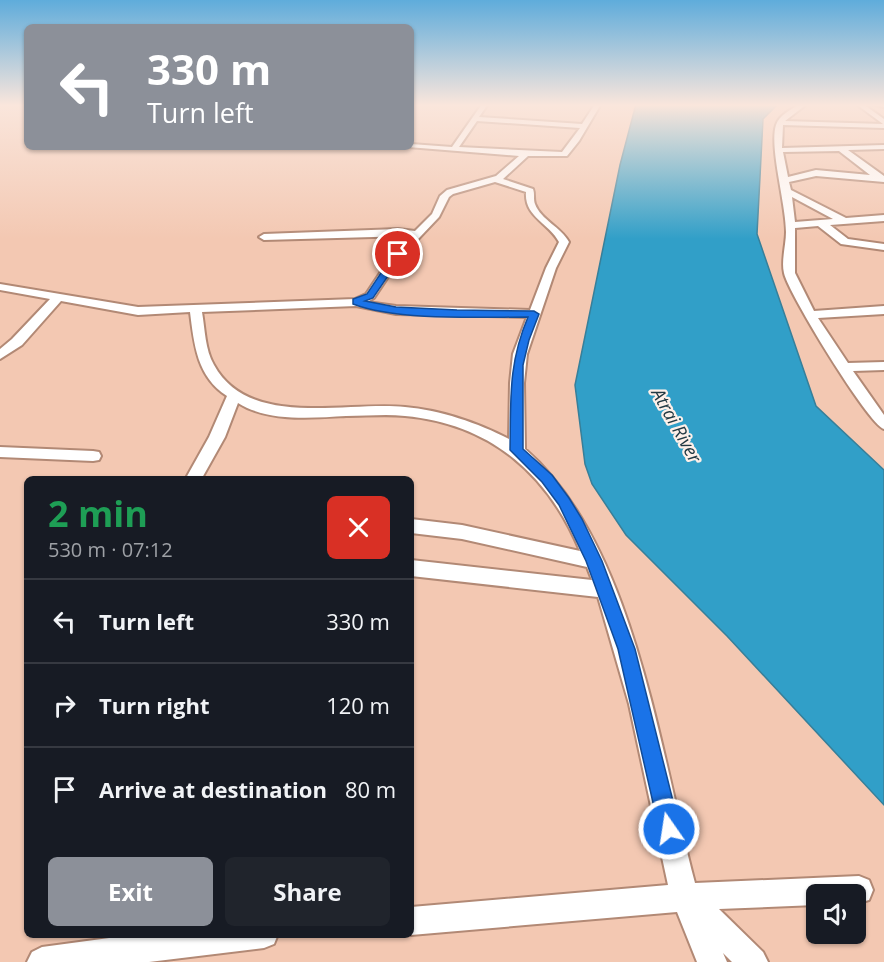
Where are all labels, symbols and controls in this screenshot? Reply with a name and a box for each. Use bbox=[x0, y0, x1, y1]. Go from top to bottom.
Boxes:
text: 330 m bbox=[147, 40, 271, 97]
icon: left bbox=[48, 48, 126, 126]
text: Turn left bbox=[147, 94, 254, 131]
pin bbox=[372, 228, 423, 279]
icon: arrive bbox=[381, 237, 414, 270]
water label: Atrai River bbox=[646, 382, 708, 467]
text: 2 min bbox=[48, 489, 148, 538]
button: close bbox=[327, 496, 390, 559]
text: 530 m · 07:12 bbox=[48, 536, 173, 563]
icon: left bbox=[48, 605, 81, 638]
text: Turn left bbox=[99, 606, 194, 636]
text: 330 m bbox=[326, 606, 390, 636]
icon: right bbox=[48, 689, 81, 722]
text: Turn right bbox=[99, 690, 210, 720]
text: 120 m bbox=[326, 690, 390, 720]
icon: arrive bbox=[48, 773, 81, 806]
text: Arrive at destination bbox=[99, 774, 327, 804]
text: 80 m bbox=[345, 774, 396, 804]
position arrow bbox=[637, 797, 701, 861]
button: Exit bbox=[48, 857, 213, 926]
button: Share bbox=[225, 857, 390, 926]
map controls bbox=[806, 884, 866, 944]
button: sound bbox=[806, 884, 866, 944]

